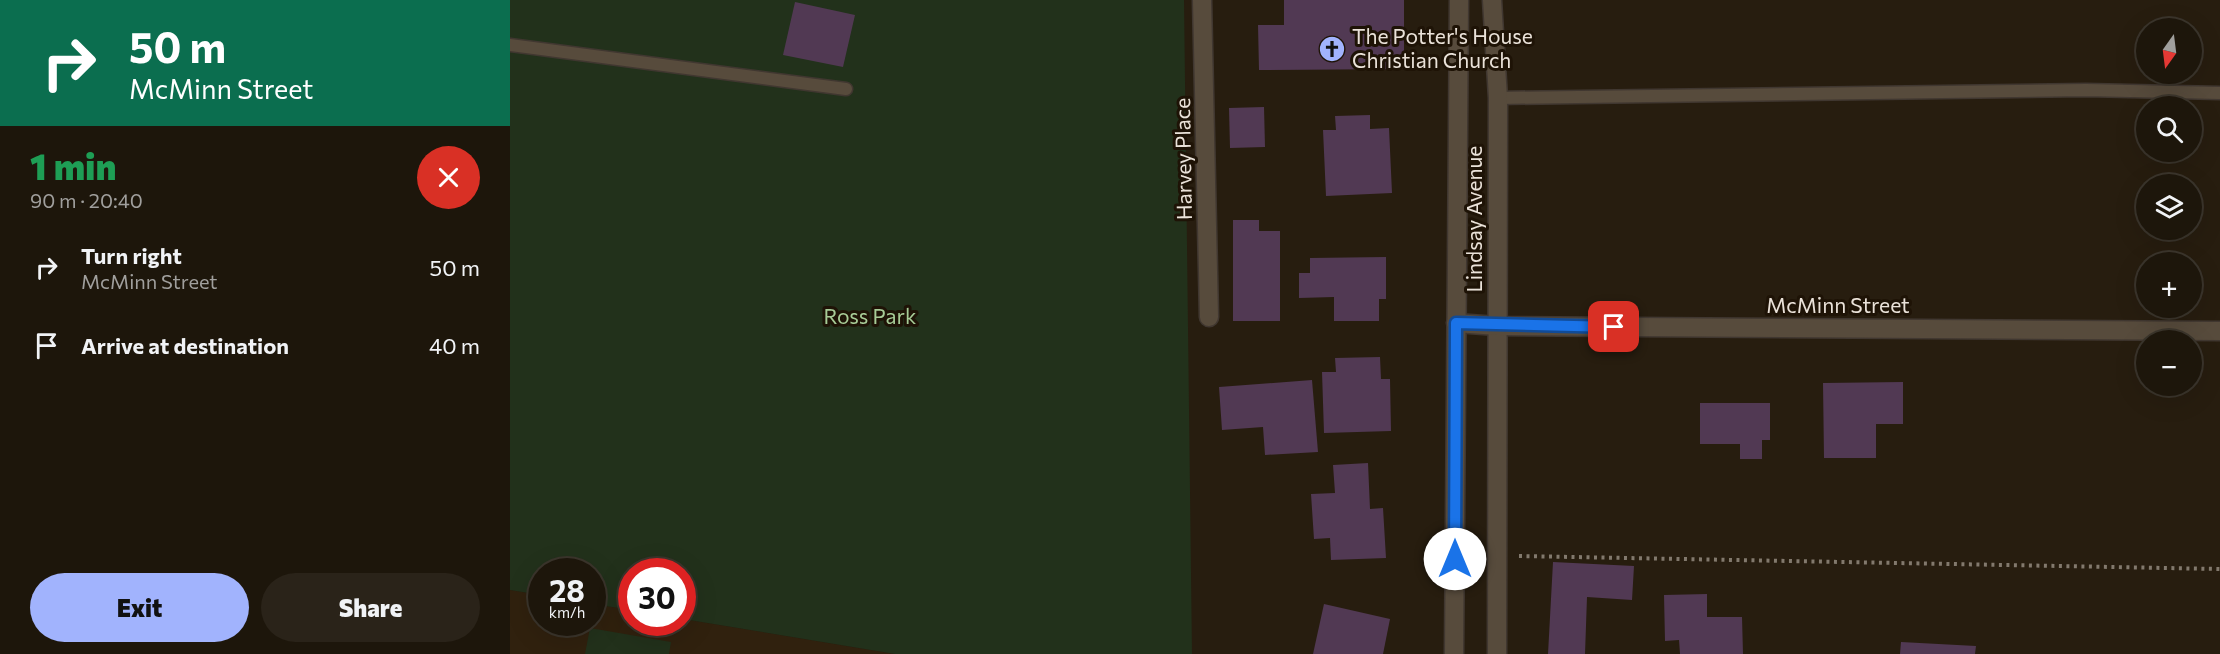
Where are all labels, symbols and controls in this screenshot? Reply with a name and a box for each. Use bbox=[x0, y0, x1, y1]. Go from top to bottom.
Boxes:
north arrow bbox=[2136, 18, 2202, 84]
map controls bbox=[2136, 18, 2202, 396]
text: 50 m bbox=[129, 20, 226, 72]
place label: The Potter's House Christian Church bbox=[1352, 23, 1533, 72]
icon: right bbox=[30, 24, 108, 102]
church icon: The Potter's House Christian Church bbox=[1317, 34, 1347, 64]
text: McMinn Street bbox=[129, 72, 313, 105]
button: search bbox=[2136, 96, 2202, 162]
street label: Harvey Place bbox=[1169, 98, 1196, 220]
text: 1 min bbox=[30, 143, 116, 187]
button: close bbox=[417, 146, 480, 209]
street label: Lindsay Avenue bbox=[1461, 146, 1486, 292]
button: layers bbox=[2136, 174, 2202, 240]
text: 90 m · 20:40 bbox=[30, 188, 143, 212]
text: Turn right bbox=[81, 242, 182, 269]
icon: right bbox=[30, 251, 63, 284]
button: + bbox=[2136, 252, 2202, 318]
text: 50 m bbox=[430, 254, 480, 281]
text: McMinn Street bbox=[81, 269, 218, 293]
street label: McMinn Street bbox=[1766, 292, 1910, 317]
pin bbox=[1588, 301, 1639, 352]
park label: Ross Park bbox=[824, 303, 916, 328]
icon: arrive bbox=[1597, 310, 1630, 343]
icon: arrive bbox=[30, 329, 63, 362]
button: − bbox=[2136, 330, 2202, 396]
text: Arrive at destination bbox=[81, 332, 289, 359]
text: 40 m bbox=[429, 332, 480, 359]
position arrow bbox=[1423, 527, 1487, 591]
speed limit sign: 30 bbox=[618, 558, 696, 636]
text: 28 bbox=[549, 571, 585, 608]
button: Exit bbox=[30, 573, 249, 642]
button: Share bbox=[261, 573, 480, 642]
text: km/h bbox=[549, 603, 585, 621]

